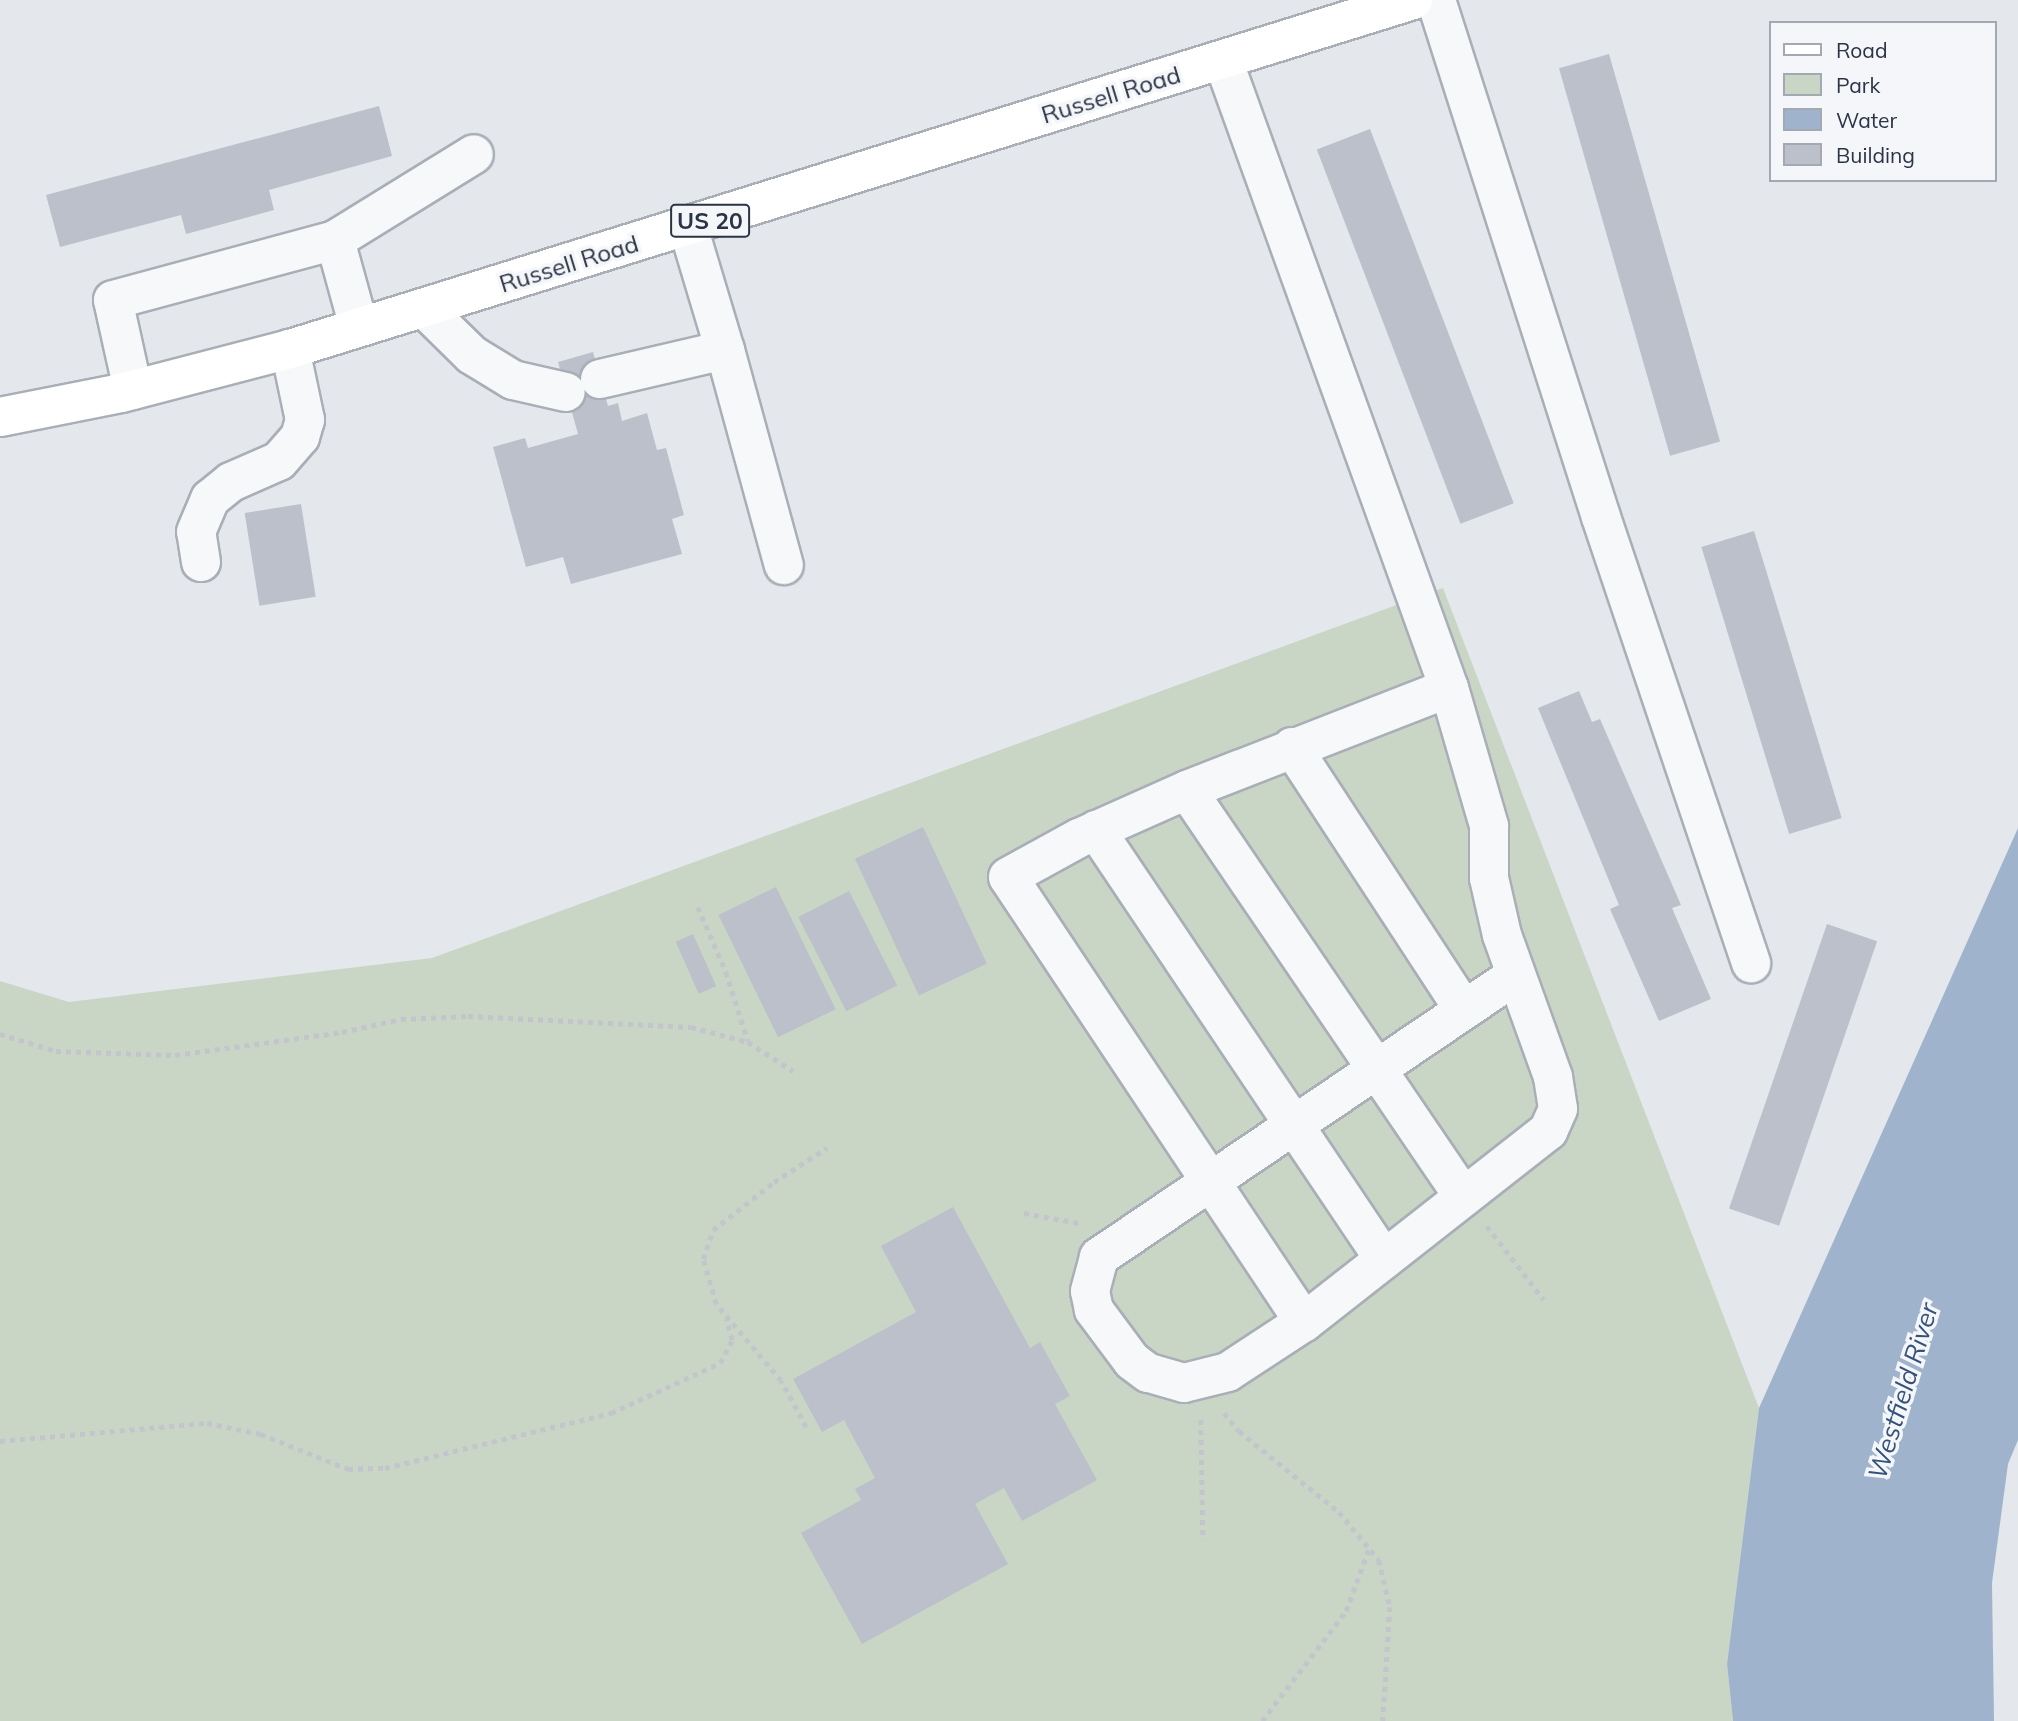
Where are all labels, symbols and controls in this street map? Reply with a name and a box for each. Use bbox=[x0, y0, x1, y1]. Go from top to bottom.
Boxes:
legend bbox=[1770, 21, 1997, 182]
text: Road bbox=[1836, 37, 1887, 63]
street label: Russell Road bbox=[1038, 60, 1184, 130]
text: Park bbox=[1836, 72, 1880, 98]
text: Water bbox=[1836, 107, 1897, 133]
text: Building bbox=[1836, 142, 1915, 168]
road number: US 20 bbox=[670, 202, 750, 241]
street label: Russell Road bbox=[496, 229, 642, 299]
water label: Westfield River bbox=[1861, 1299, 1945, 1483]

